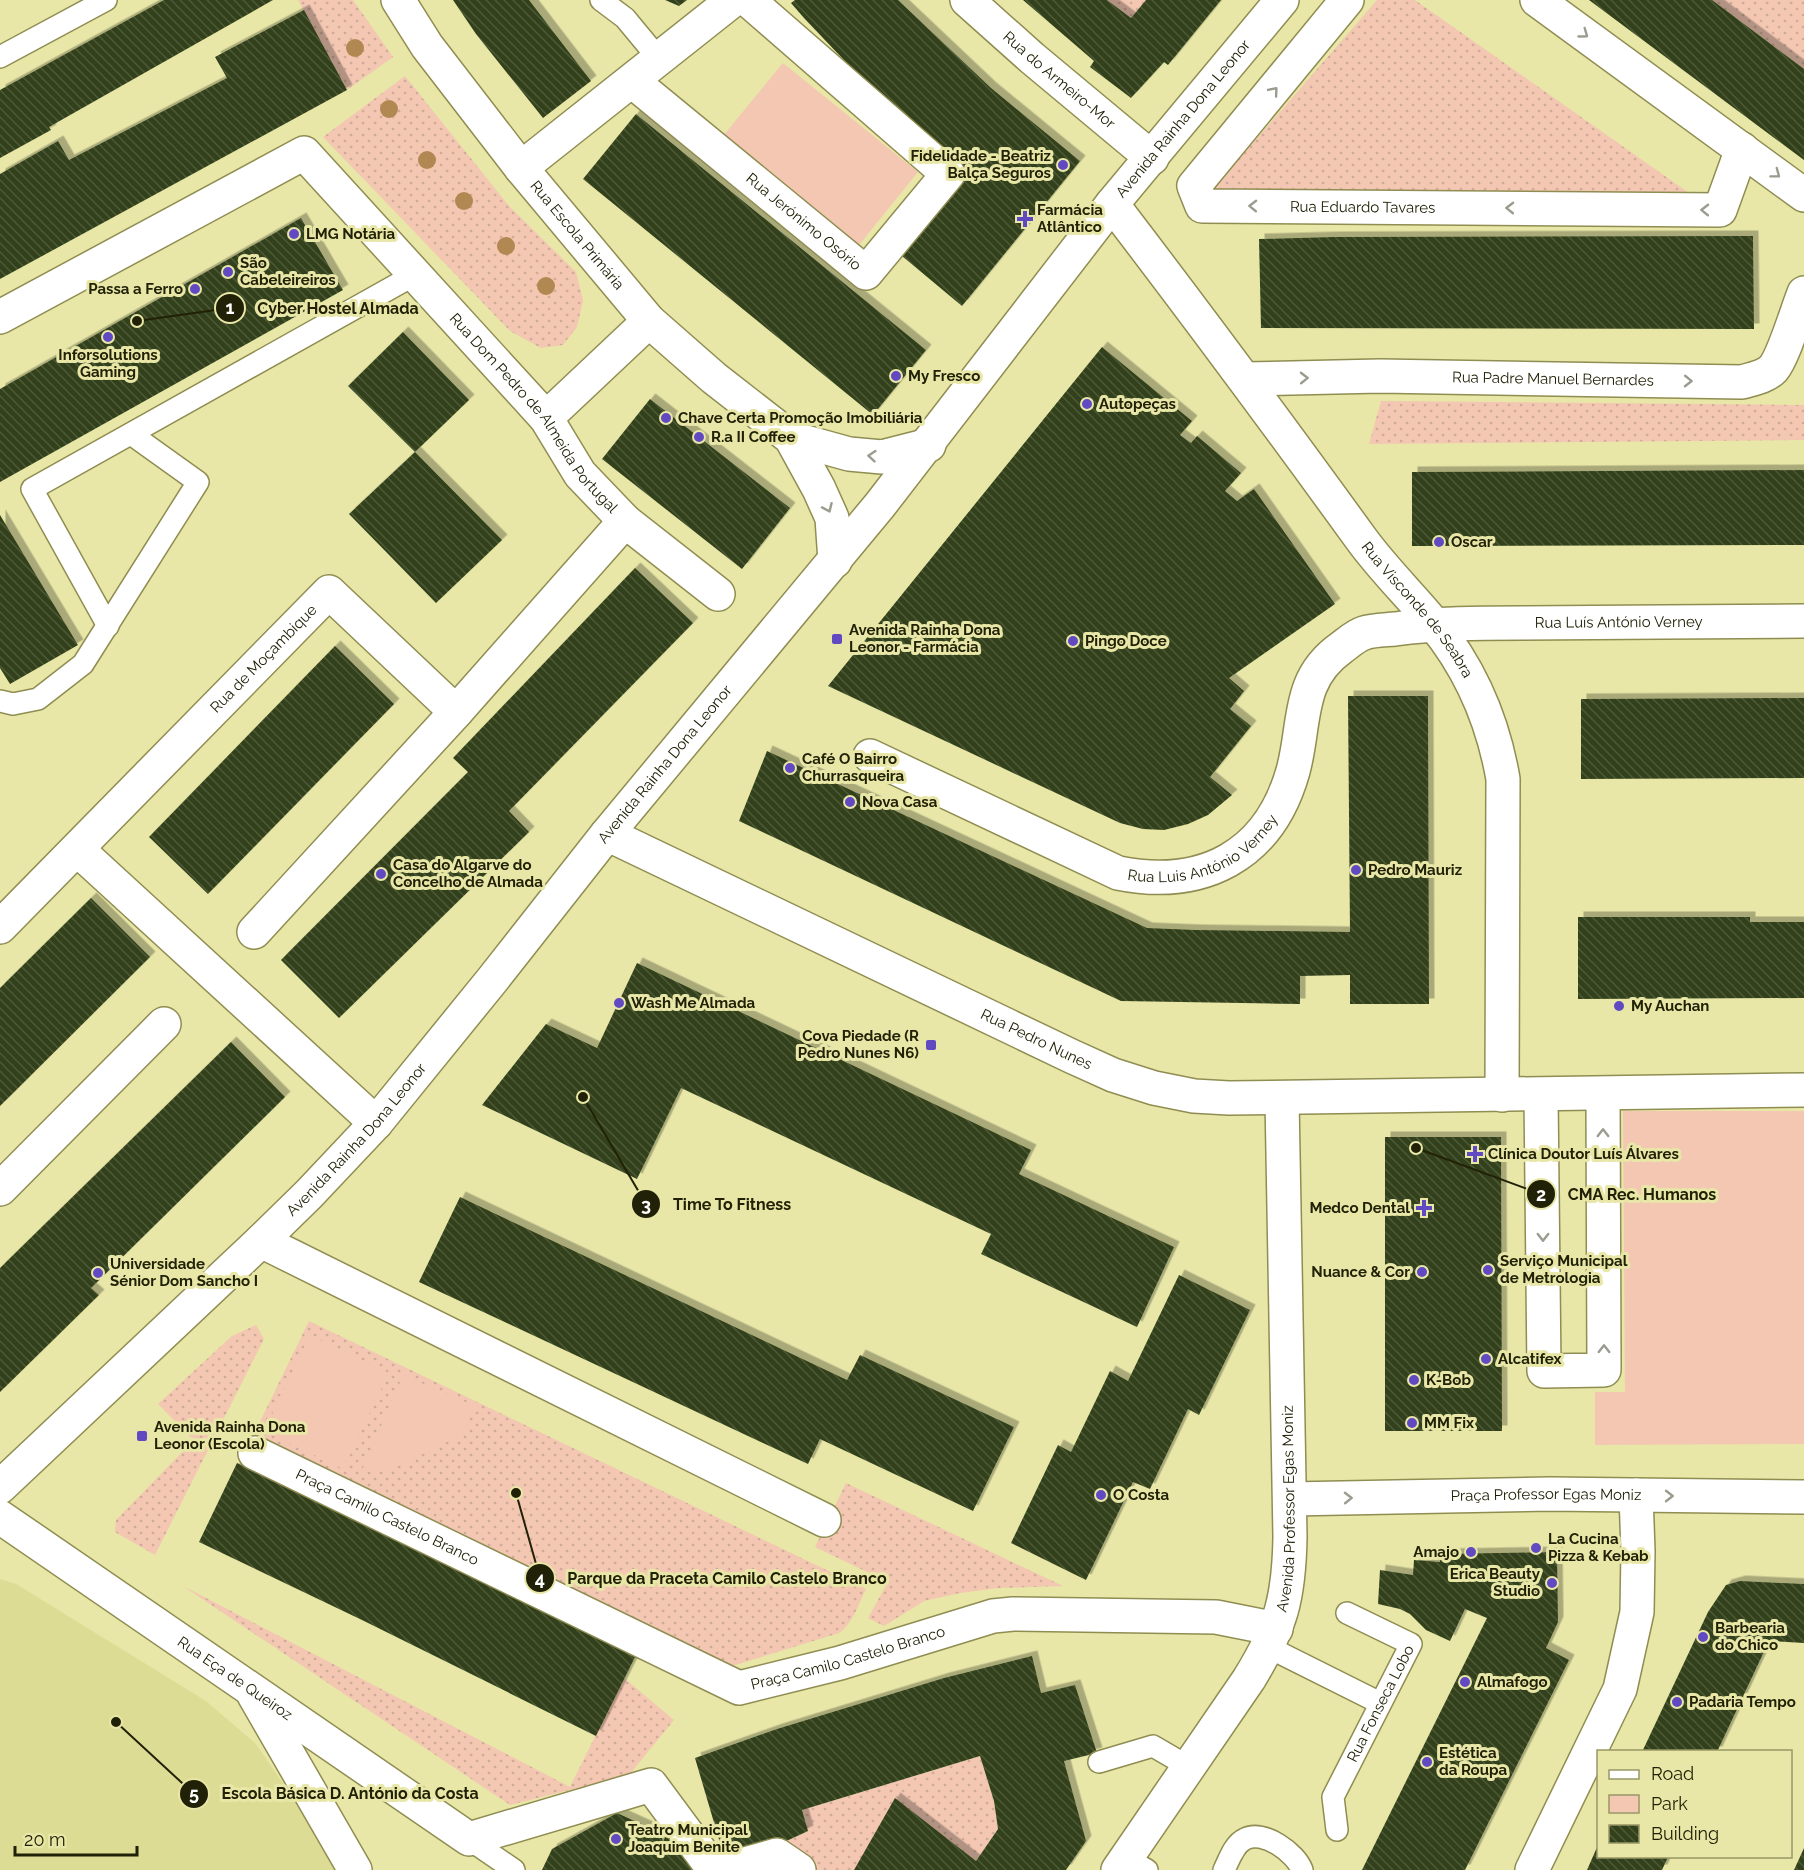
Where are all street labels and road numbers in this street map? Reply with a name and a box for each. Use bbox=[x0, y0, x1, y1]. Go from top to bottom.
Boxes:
street label: Rua do Armeiro-Mor bbox=[999, 28, 1119, 133]
street label: Avenida Rainha Dona Leonor bbox=[1112, 36, 1254, 201]
street label: Rua Jerónimo Osório bbox=[742, 169, 865, 274]
street label: Rua Escola Primária bbox=[526, 177, 628, 293]
street label: Rua Eduardo Tavares bbox=[1290, 198, 1435, 217]
street label: Rua Dom Pedro de Almeida Portugal bbox=[446, 309, 622, 517]
street label: Rua Padre Manuel Bernardes bbox=[1452, 368, 1654, 390]
street label: Rua Visconde de Seabra bbox=[1358, 538, 1477, 681]
street label: Rua de Moçambique bbox=[206, 601, 321, 717]
street label: Rua Luís António Verney bbox=[1535, 613, 1703, 632]
street label: Avenida Rainha Dona Leonor bbox=[594, 681, 736, 847]
street label: Rua Luis António Verney bbox=[1127, 811, 1281, 886]
street label: Rua Pedro Nunes bbox=[978, 1005, 1095, 1073]
street label: Avenida Rainha Dona Leonor bbox=[283, 1059, 430, 1220]
street label: Avenida Professor Egas Moniz bbox=[1272, 1405, 1299, 1614]
street label: Praça Camilo Castelo Branco bbox=[293, 1465, 482, 1569]
street label: Praça Professor Egas Moniz bbox=[1450, 1485, 1641, 1505]
street label: Praça Camilo Castelo Branco bbox=[749, 1622, 947, 1694]
street label: Rua Eça de Queiroz bbox=[174, 1633, 296, 1724]
street label: Rua Fonseca Lobo bbox=[1343, 1642, 1418, 1765]

